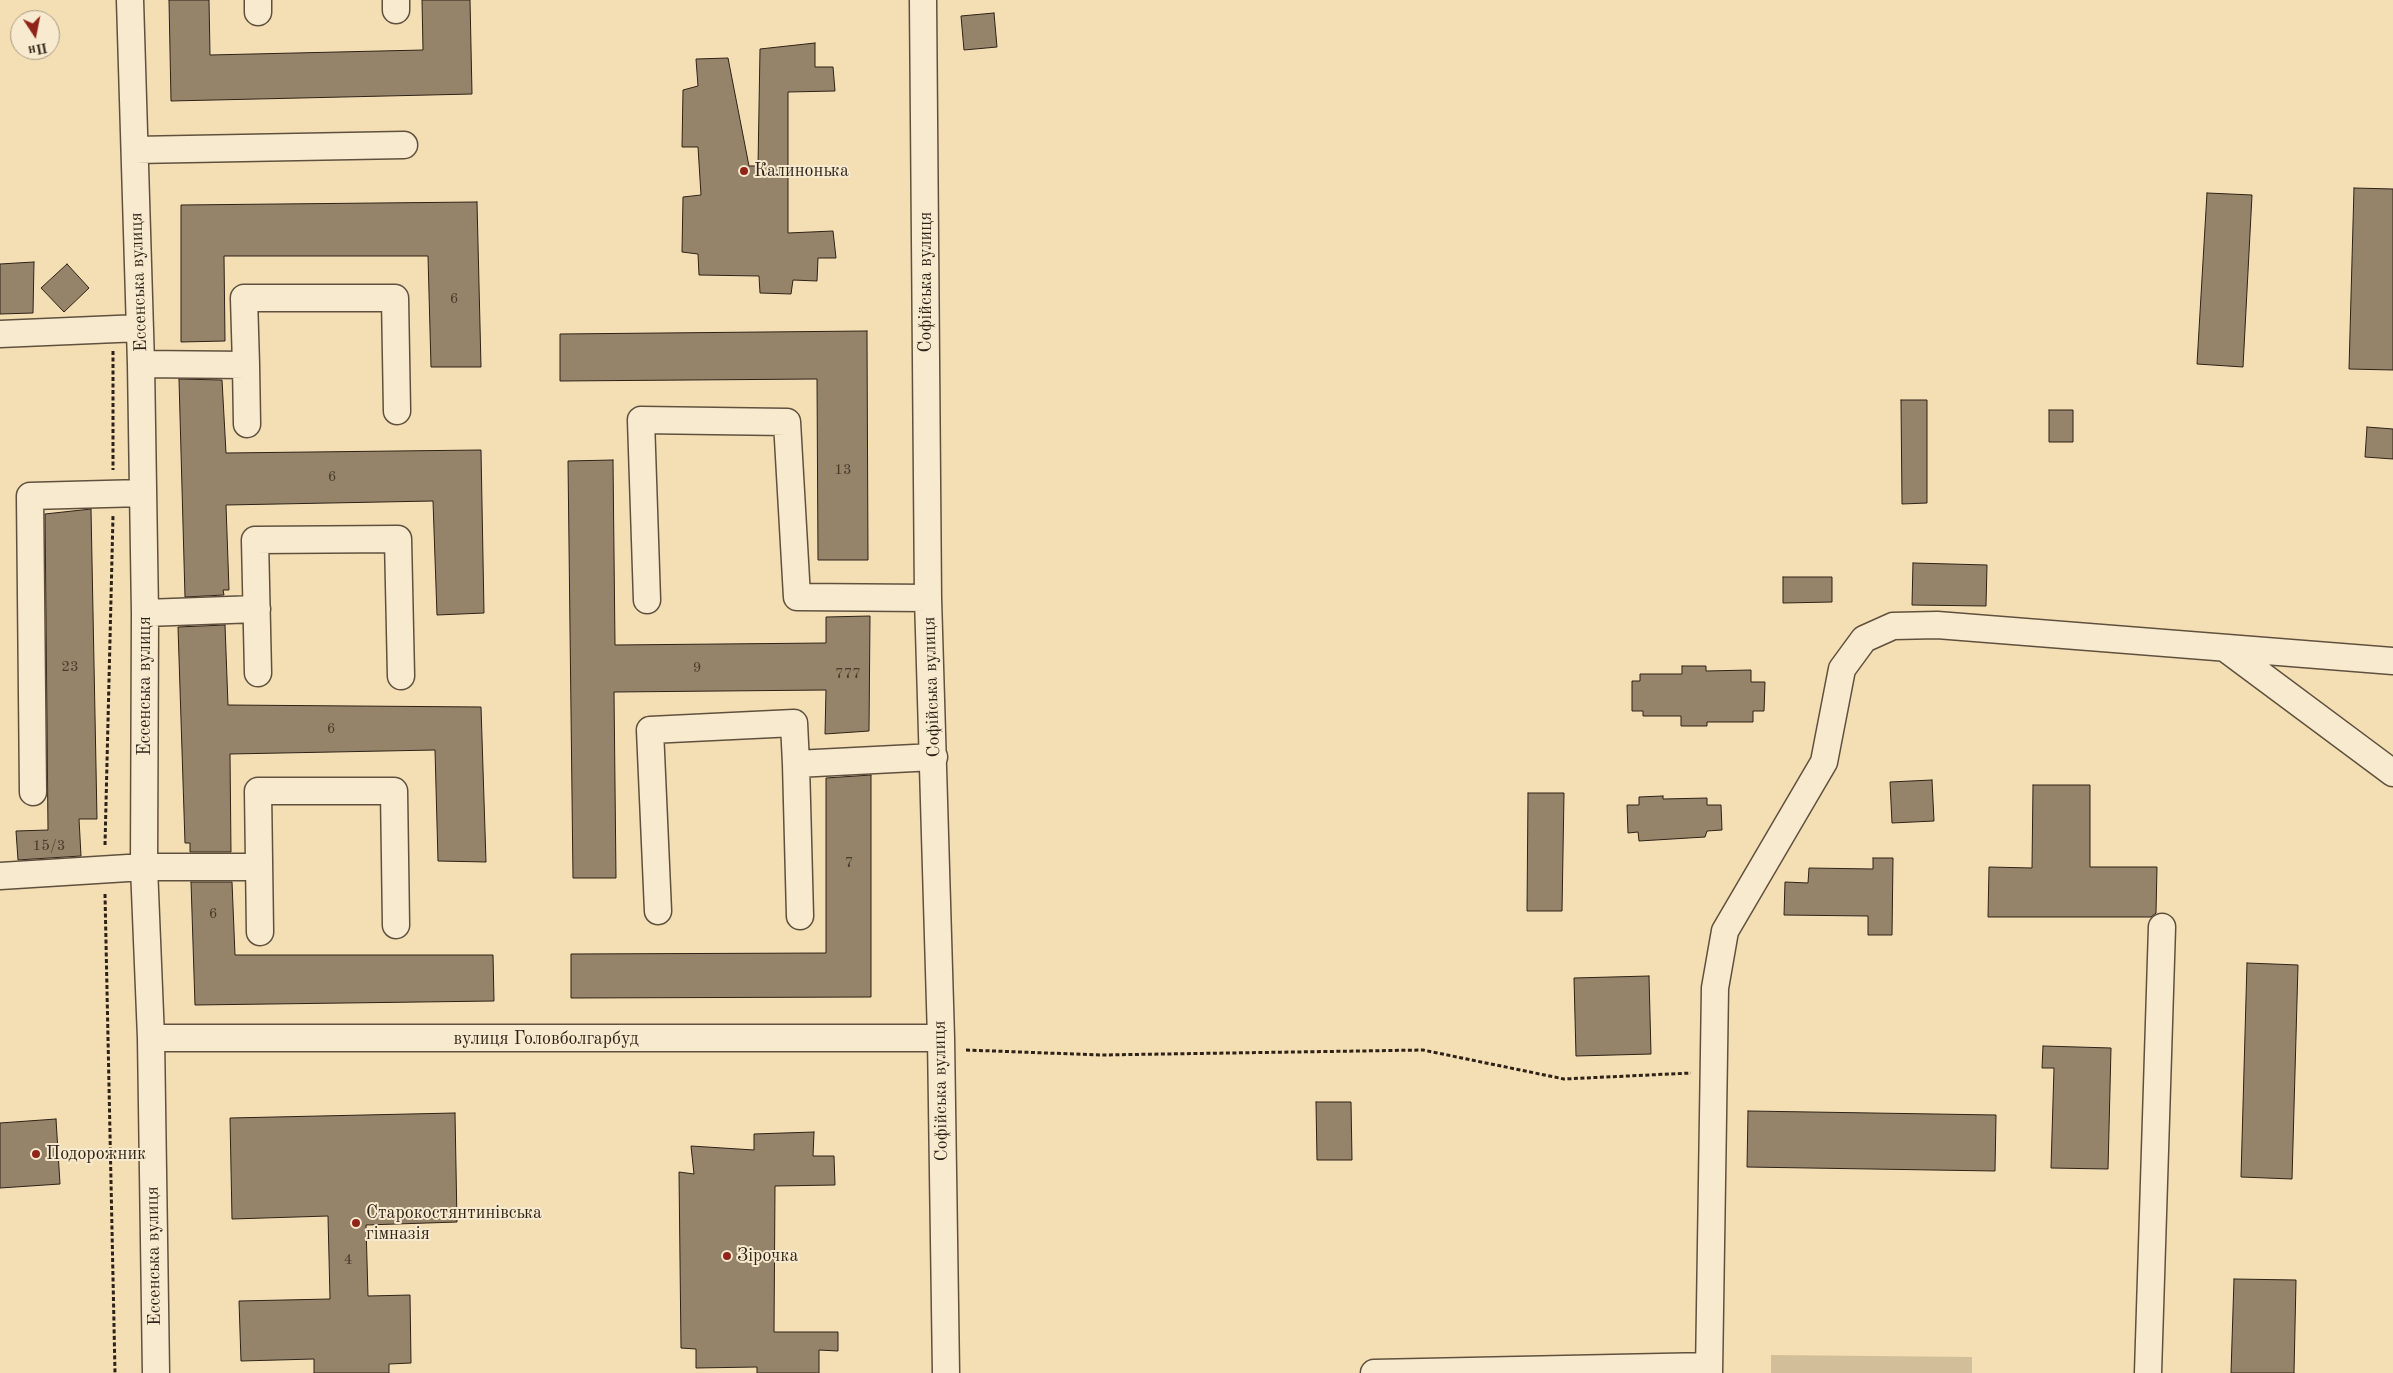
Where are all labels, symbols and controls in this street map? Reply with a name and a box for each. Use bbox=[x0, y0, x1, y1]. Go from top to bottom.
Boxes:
north arrow bbox=[10, 10, 60, 60]
text: Пн bbox=[27, 40, 48, 57]
place label: Калинонька bbox=[754, 160, 849, 182]
marker: Калинонька bbox=[738, 165, 750, 177]
street label: Ессенська вулиця bbox=[126, 212, 152, 352]
street label: Софійська вулиця bbox=[915, 212, 937, 352]
house number: 6 bbox=[450, 290, 458, 308]
house number: 13 bbox=[834, 461, 852, 479]
house number: 6 bbox=[328, 468, 336, 486]
street label: Ессенська вулиця bbox=[134, 616, 156, 756]
street label: Софійська вулиця bbox=[919, 616, 945, 758]
house number: 23 bbox=[61, 658, 79, 676]
house number: 9 bbox=[693, 659, 701, 677]
house number: 777 bbox=[835, 665, 861, 683]
house number: 6 bbox=[327, 720, 335, 738]
house number: 15/3 bbox=[33, 837, 65, 855]
house number: 7 bbox=[845, 854, 853, 872]
house number: 6 bbox=[209, 905, 217, 923]
street label: Софійська вулиця bbox=[929, 1020, 953, 1162]
street label: вулиця Головболгарбуд bbox=[453, 1028, 639, 1050]
place label: Подорожник bbox=[46, 1143, 146, 1165]
marker: Подорожник bbox=[30, 1148, 42, 1160]
street label: Ессенська вулиця bbox=[142, 1186, 166, 1326]
place label: Старокостянтинівська гімназія bbox=[366, 1202, 542, 1244]
marker: Старокостянтинівська гімназія bbox=[350, 1217, 362, 1229]
place label: Зірочка bbox=[737, 1245, 798, 1267]
marker: Зірочка bbox=[721, 1250, 733, 1262]
house number: 4 bbox=[344, 1251, 352, 1269]

